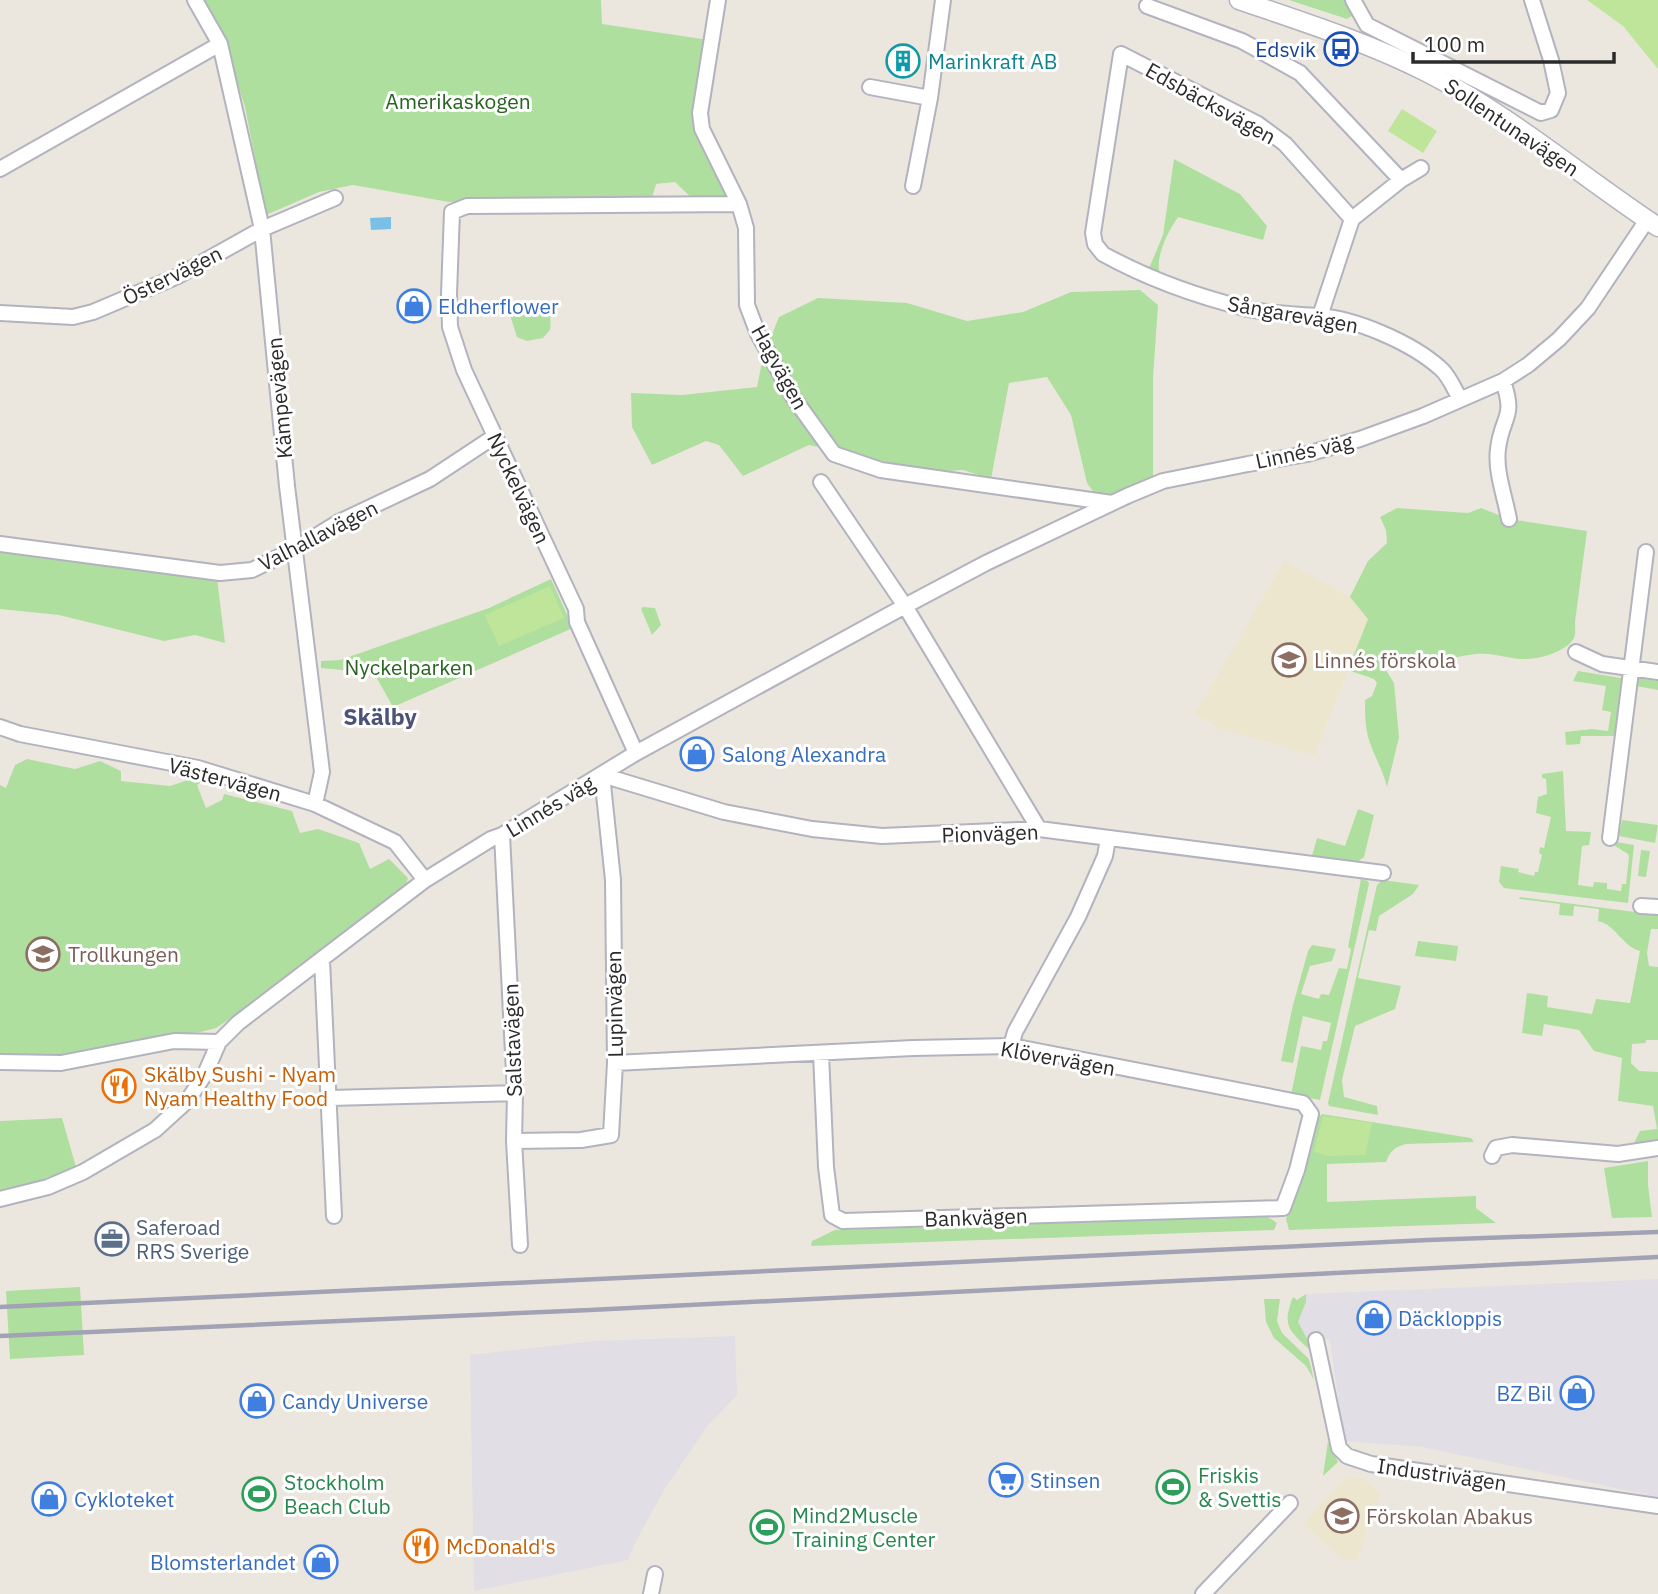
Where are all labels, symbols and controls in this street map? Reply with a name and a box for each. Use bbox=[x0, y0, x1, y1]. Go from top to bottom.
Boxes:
scale bar bbox=[1413, 21, 1614, 65]
bus stop icon: Edsvik bbox=[1322, 30, 1360, 68]
text: 100 m bbox=[1424, 30, 1485, 58]
place label: Edsvik bbox=[1255, 35, 1316, 63]
building icon: Marinkraft AB bbox=[884, 42, 922, 80]
place label: Marinkraft AB bbox=[928, 47, 1057, 75]
street label: Edsbäcksvägen bbox=[1141, 56, 1281, 150]
street label: Sollentunavägen bbox=[1439, 72, 1585, 182]
park label: Amerikaskogen bbox=[385, 87, 531, 115]
street label: Östervägen bbox=[118, 239, 226, 311]
shop icon: Eldherflower bbox=[395, 287, 433, 325]
street label: Sångarevägen bbox=[1225, 289, 1361, 339]
place label: Eldherflower bbox=[438, 292, 559, 320]
street label: Hagvägen bbox=[745, 320, 815, 414]
street label: Kämpevägen bbox=[260, 336, 298, 460]
street label: Linnés väg bbox=[1253, 427, 1355, 475]
street label: Nyckelvägen bbox=[481, 428, 557, 548]
street label: Valhallavägen bbox=[254, 493, 382, 577]
school or university icon: Linnés förskola bbox=[1270, 641, 1308, 679]
place label: Linnés förskola bbox=[1314, 646, 1456, 674]
park label: Nyckelparken bbox=[344, 653, 474, 681]
district label: Skälby bbox=[343, 701, 418, 731]
shop icon: Salong Alexandra bbox=[678, 735, 716, 773]
place label: Salong Alexandra bbox=[722, 740, 886, 768]
street label: Västervägen bbox=[165, 750, 285, 808]
street label: Linnés väg bbox=[500, 769, 600, 843]
street label: Pionvägen bbox=[941, 817, 1039, 849]
school or university icon: Trollkungen bbox=[24, 935, 62, 973]
place label: Trollkungen bbox=[68, 940, 179, 968]
street label: Lupinvägen bbox=[599, 950, 629, 1058]
street label: Salstavägen bbox=[496, 983, 528, 1097]
street label: Klövervägen bbox=[998, 1034, 1118, 1082]
place label: Skälby Sushi - Nyam Nyam Healthy Food bbox=[144, 1060, 336, 1112]
restaurant icon: Skälby Sushi - Nyam Nyam Healthy Food bbox=[100, 1067, 138, 1105]
street label: Bankvägen bbox=[924, 1201, 1028, 1233]
place label: Saferoad RRS Sverige bbox=[136, 1213, 249, 1265]
office icon: Saferoad RRS Sverige bbox=[93, 1220, 131, 1258]
shop icon: Däckloppis bbox=[1355, 1299, 1393, 1337]
place label: Däckloppis bbox=[1398, 1304, 1502, 1332]
shop icon: BZ Bil bbox=[1558, 1374, 1596, 1412]
place label: BZ Bil bbox=[1496, 1379, 1552, 1407]
shop icon: Candy Universe bbox=[238, 1382, 276, 1420]
place label: Candy Universe bbox=[282, 1387, 428, 1415]
street label: Industrivägen bbox=[1375, 1451, 1509, 1497]
supermarket icon: Stinsen bbox=[987, 1461, 1025, 1499]
place label: Friskis & Svettis bbox=[1198, 1461, 1281, 1513]
place label: Stinsen bbox=[1030, 1466, 1100, 1494]
place label: Stockholm Beach Club bbox=[284, 1468, 391, 1520]
sports icon: Friskis & Svettis bbox=[1154, 1468, 1192, 1506]
sports icon: Stockholm Beach Club bbox=[240, 1475, 278, 1513]
shop icon: Cykloteket bbox=[30, 1480, 68, 1518]
place label: Cykloteket bbox=[74, 1485, 175, 1513]
school or university icon: Förskolan Abakus bbox=[1323, 1497, 1361, 1535]
place label: Mind2Muscle Training Center bbox=[792, 1501, 936, 1553]
place label: Förskolan Abakus bbox=[1366, 1502, 1533, 1530]
sports icon: Mind2Muscle Training Center bbox=[748, 1508, 786, 1546]
restaurant icon: McDonald's bbox=[402, 1527, 440, 1565]
place label: McDonald's bbox=[446, 1532, 556, 1560]
shop icon: Blomsterlandet bbox=[302, 1543, 340, 1581]
place label: Blomsterlandet bbox=[150, 1548, 296, 1576]

